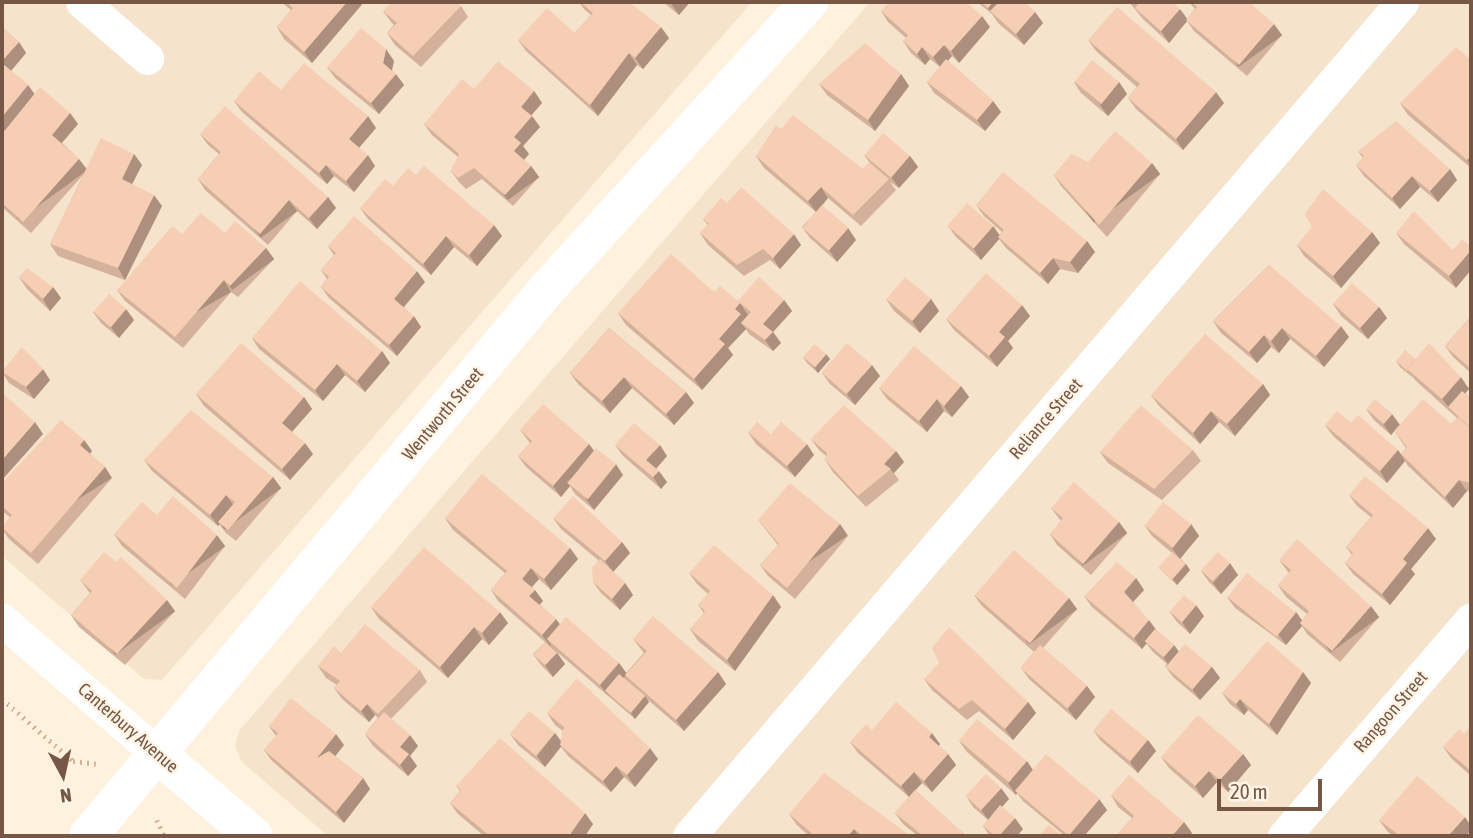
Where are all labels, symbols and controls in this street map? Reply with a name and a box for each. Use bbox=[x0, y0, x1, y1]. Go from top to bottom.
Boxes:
street label: Wentworth Street bbox=[398, 363, 488, 465]
street label: Reliance Street bbox=[1005, 374, 1087, 464]
street label: Rangoon Street bbox=[1350, 667, 1432, 757]
street label: Canterbury Avenue bbox=[73, 679, 183, 777]
north arrow bbox=[28, 740, 98, 810]
scale bar bbox=[1221, 764, 1326, 808]
text: 20 m bbox=[1230, 779, 1268, 803]
text: N bbox=[59, 784, 73, 807]

